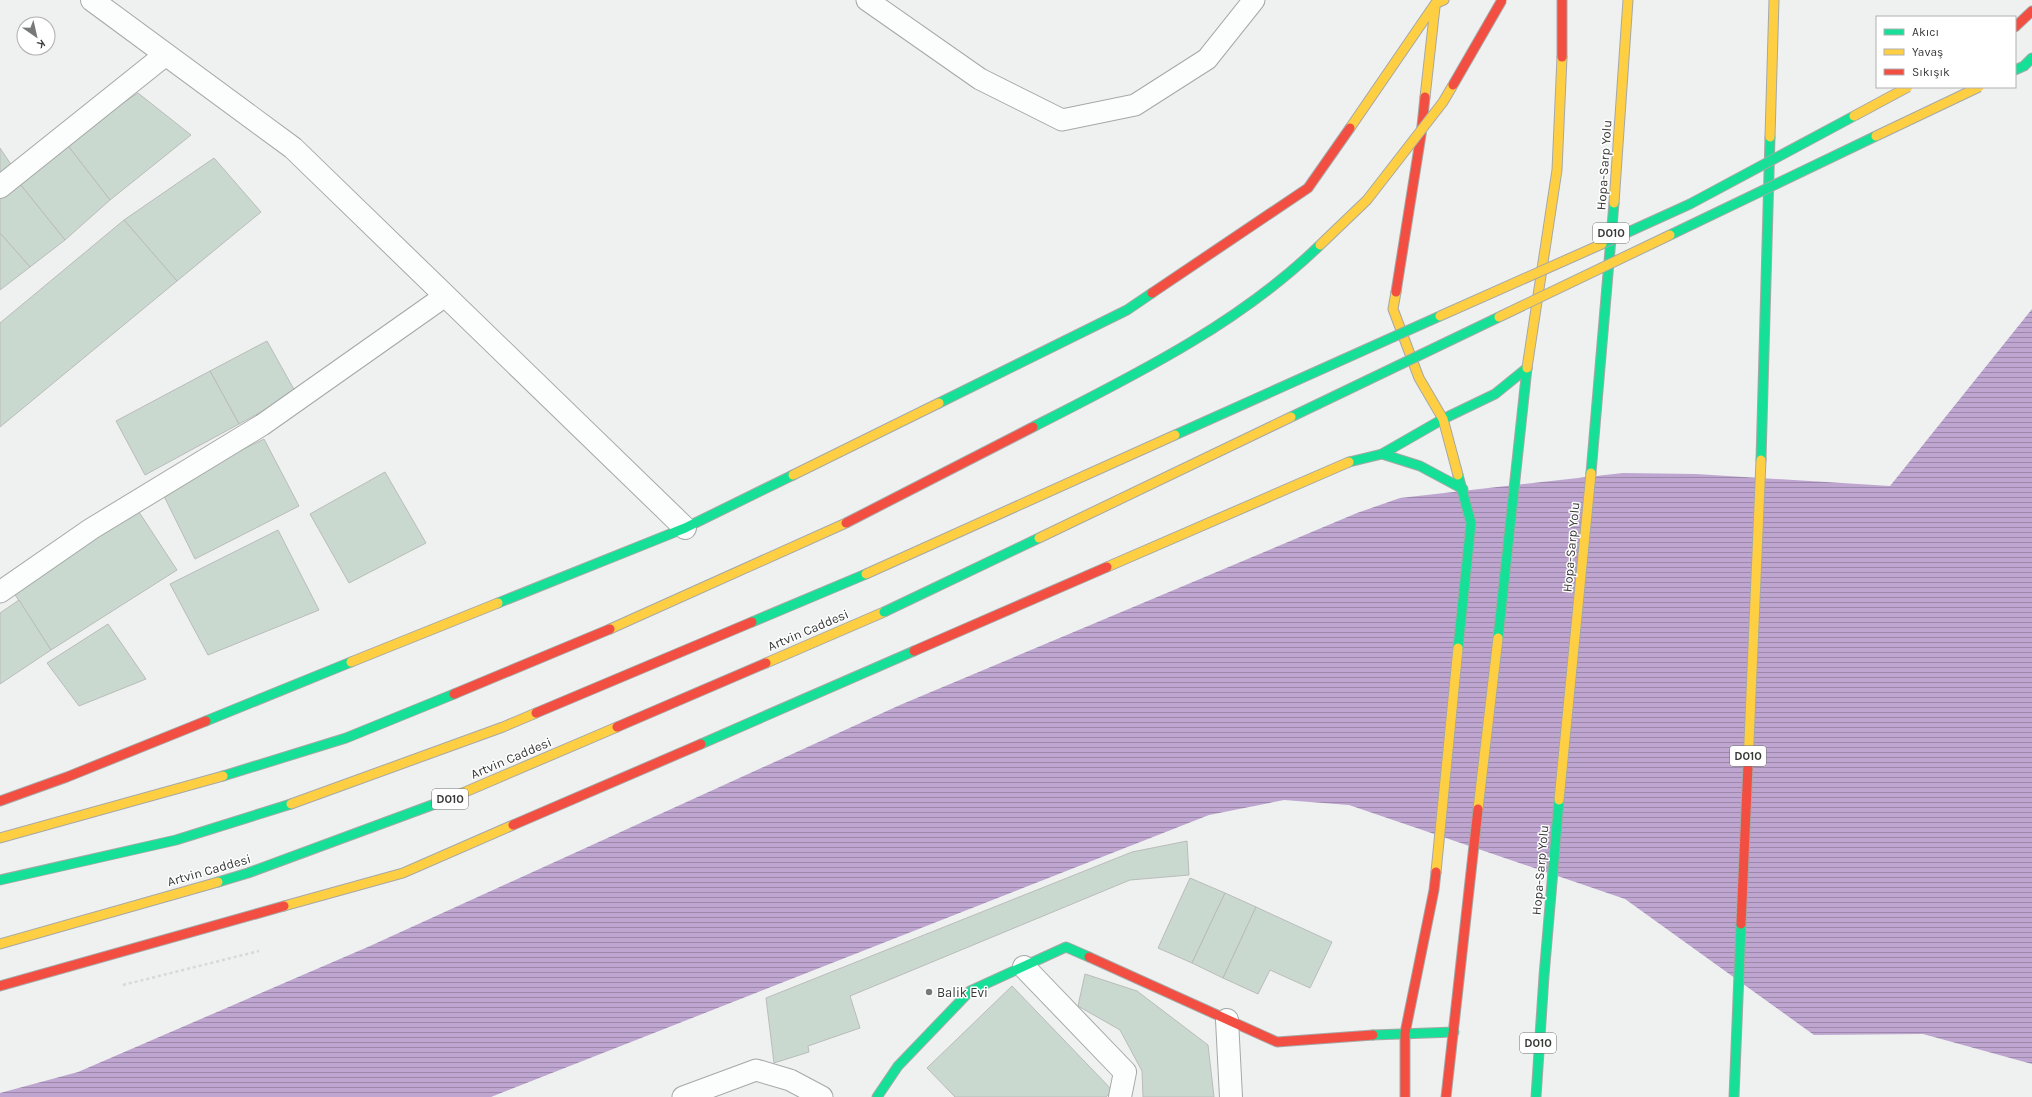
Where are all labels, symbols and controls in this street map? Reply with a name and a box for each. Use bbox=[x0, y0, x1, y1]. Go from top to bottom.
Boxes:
north arrow bbox=[16, 16, 56, 56]
legend bbox=[1876, 16, 2016, 88]
text: Akıcı bbox=[1912, 25, 1939, 39]
text: K bbox=[34, 36, 48, 52]
text: Yavaş bbox=[1912, 45, 1943, 59]
text: Sıkışık bbox=[1912, 65, 1950, 79]
street label: Hopa-Sarp Yolu bbox=[1593, 119, 1615, 211]
road number: D010 bbox=[1593, 223, 1629, 243]
street label: Hopa-Sarp Yolu bbox=[1560, 501, 1582, 593]
street label: Artvin Caddesi bbox=[765, 606, 851, 654]
street label: Artvin Caddesi bbox=[468, 734, 554, 782]
road number: D010 bbox=[1730, 746, 1766, 766]
road number: D010 bbox=[432, 789, 468, 809]
street label: Hopa-Sarp Yolu bbox=[1529, 824, 1551, 916]
street label: Artvin Caddesi bbox=[165, 851, 253, 889]
place label: Balik Evi bbox=[937, 985, 988, 1000]
marker: Balik Evi bbox=[924, 987, 934, 997]
road number: D010 bbox=[1520, 1033, 1556, 1053]

